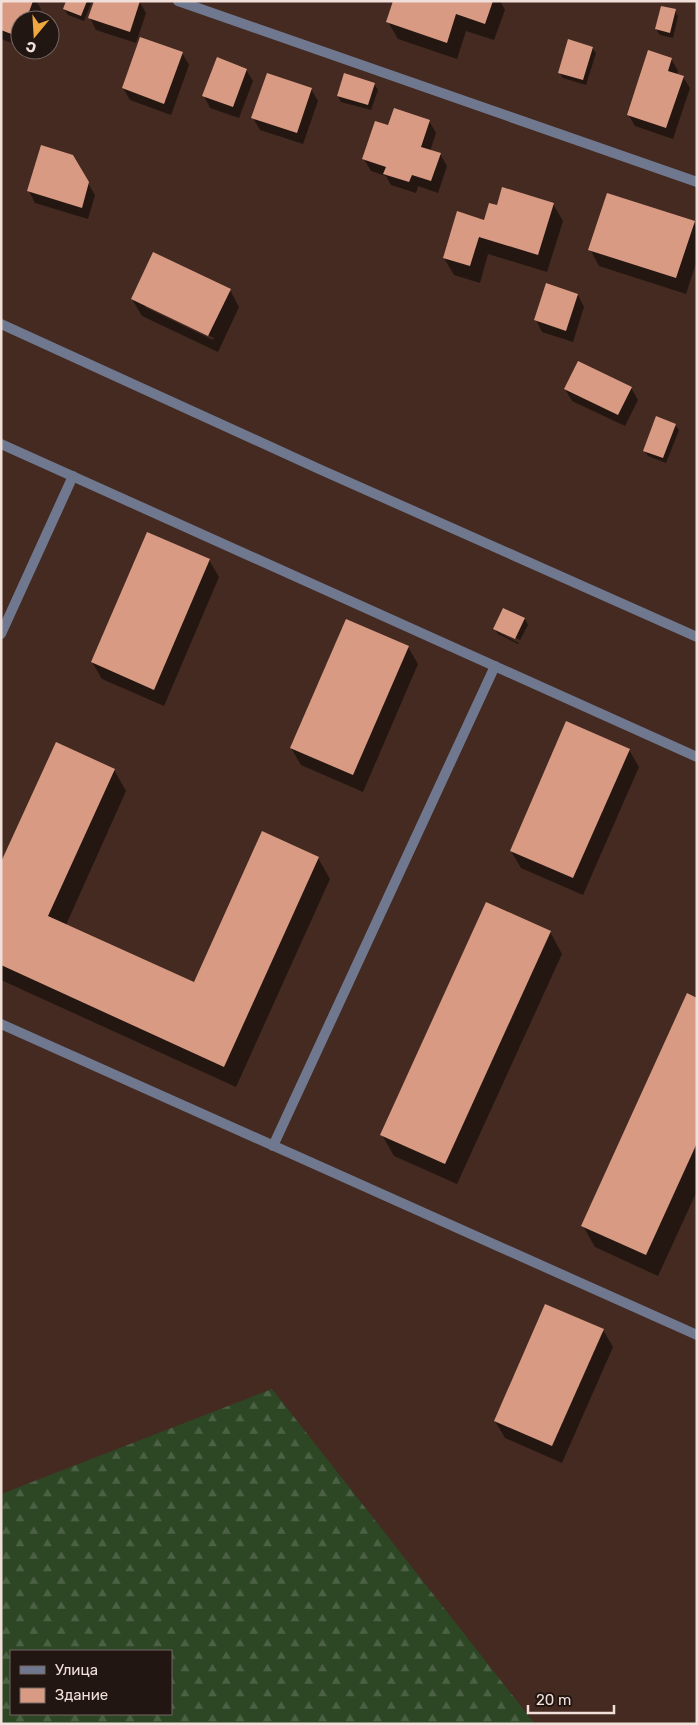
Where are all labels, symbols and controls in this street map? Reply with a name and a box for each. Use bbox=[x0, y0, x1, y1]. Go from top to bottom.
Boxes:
north arrow bbox=[10, 10, 60, 60]
text: С bbox=[24, 37, 38, 56]
legend bbox=[10, 1650, 172, 1715]
text: Улица bbox=[55, 1661, 98, 1679]
scale bar bbox=[528, 1682, 614, 1714]
text: Здание bbox=[55, 1686, 108, 1704]
text: 20 m bbox=[536, 1691, 571, 1709]

